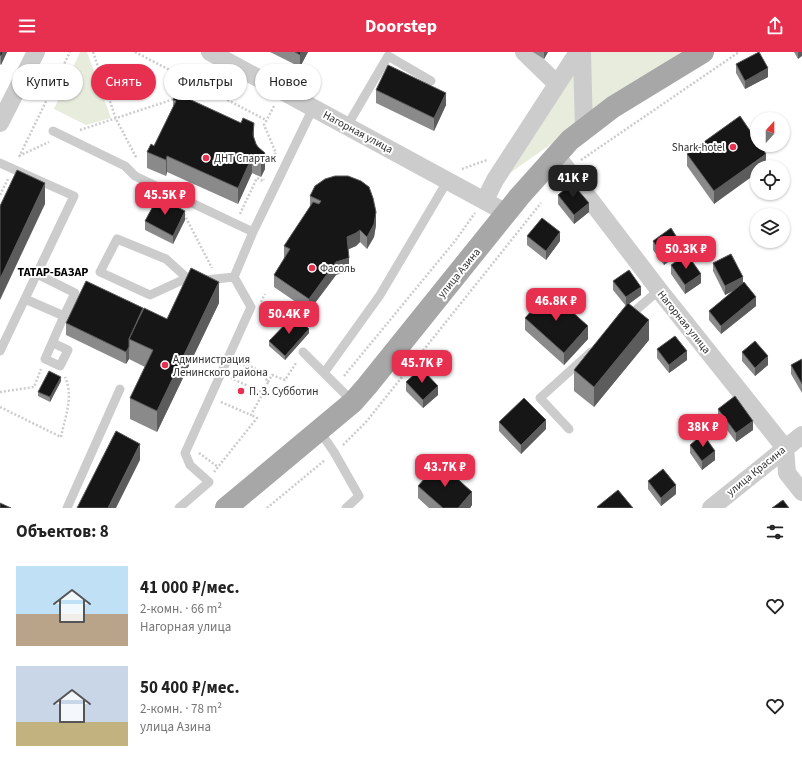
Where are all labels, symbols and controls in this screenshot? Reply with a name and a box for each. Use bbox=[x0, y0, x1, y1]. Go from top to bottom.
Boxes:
text: Doorstep bbox=[365, 14, 437, 39]
icon: menu bbox=[16, 15, 38, 37]
icon: share bbox=[764, 15, 786, 37]
chip: Купить bbox=[12, 64, 83, 100]
chip: Снять bbox=[91, 64, 156, 100]
chip: Фильтры bbox=[164, 64, 247, 100]
chip: Новое bbox=[255, 64, 321, 100]
street label: Нагорная улица bbox=[320, 107, 396, 157]
north arrow bbox=[750, 112, 790, 152]
map controls bbox=[750, 112, 790, 248]
place label: Shark-hotel bbox=[672, 140, 725, 155]
marker: Shark-hotel bbox=[728, 142, 738, 152]
place label: ДНТ Спартак bbox=[214, 151, 276, 166]
marker: ДНТ Спартак bbox=[201, 153, 211, 163]
button: locate bbox=[750, 160, 790, 200]
pin: 41K ₽ bbox=[545, 165, 601, 199]
text: 41K ₽ bbox=[557, 169, 589, 187]
pin: 45.5K ₽ bbox=[128, 182, 202, 216]
text: 45.5K ₽ bbox=[144, 186, 186, 204]
button: layers bbox=[750, 208, 790, 248]
pin: 50.3K ₽ bbox=[649, 236, 723, 270]
text: 50.3K ₽ bbox=[665, 240, 707, 258]
street label: улица Азина bbox=[434, 245, 484, 301]
place label: Фасоль bbox=[320, 261, 355, 276]
marker: Фасоль bbox=[307, 263, 317, 273]
district label: ТАТАР-БАЗАР bbox=[18, 264, 88, 281]
street label: Нагорная улица bbox=[654, 287, 714, 357]
pin: 46.8K ₽ bbox=[519, 288, 593, 322]
text: 46.8K ₽ bbox=[535, 292, 577, 310]
pin: 50.4K ₽ bbox=[252, 301, 326, 335]
text: 50.4K ₽ bbox=[268, 305, 310, 323]
pin: 45.7K ₽ bbox=[385, 350, 459, 384]
place label: Администрация Ленинского района bbox=[173, 352, 268, 380]
text: 45.7K ₽ bbox=[401, 354, 443, 372]
marker: Администрация Ленинского района bbox=[160, 360, 170, 370]
place label: П. З. Субботин bbox=[249, 384, 319, 399]
marker: П. З. Субботин bbox=[236, 386, 246, 396]
pin: 38K ₽ bbox=[675, 414, 731, 448]
text: 38K ₽ bbox=[687, 418, 719, 436]
street label: улица Красина bbox=[723, 443, 789, 499]
pin: 43.7K ₽ bbox=[408, 454, 482, 488]
text: 43.7K ₽ bbox=[424, 458, 466, 476]
text: Объектов: 8 bbox=[16, 520, 109, 544]
icon: filters bbox=[764, 521, 786, 543]
text: 41 000 ₽/мес. bbox=[140, 576, 239, 600]
icon: home bbox=[48, 582, 96, 630]
icon: heart bbox=[764, 595, 786, 617]
text: 2-комн. · 66 m² bbox=[140, 600, 222, 618]
text: Нагорная улица bbox=[140, 618, 231, 636]
text: 50 400 ₽/мес. bbox=[140, 676, 239, 700]
icon: home bbox=[48, 682, 96, 730]
icon: heart bbox=[764, 695, 786, 717]
text: 2-комн. · 78 m² bbox=[140, 700, 222, 718]
text: улица Азина bbox=[140, 718, 211, 736]

